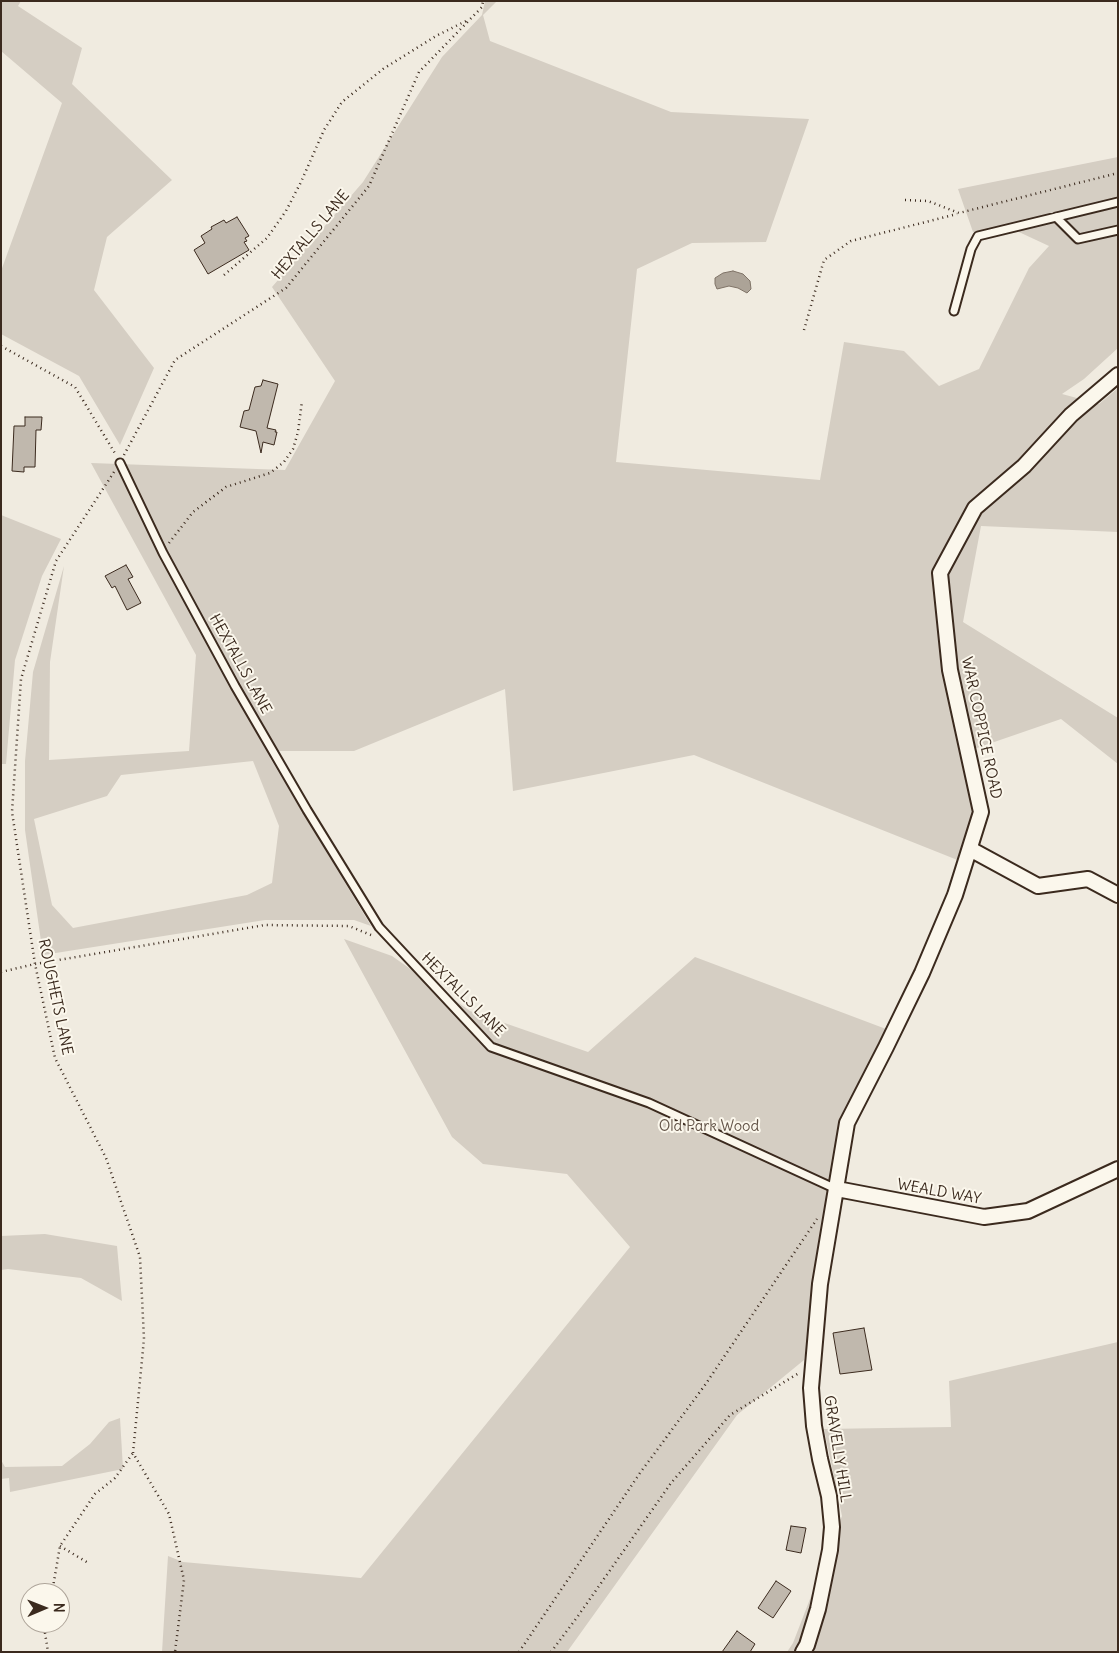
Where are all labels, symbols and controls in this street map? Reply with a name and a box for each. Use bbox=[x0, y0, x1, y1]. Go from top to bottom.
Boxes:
street label: HEXTALLS LANE bbox=[268, 187, 354, 283]
street label: HEXTALLS LANE bbox=[205, 611, 275, 717]
street label: WAR COPPICE ROAD bbox=[957, 655, 1005, 801]
street label: ROUGHETS LANE bbox=[34, 937, 76, 1057]
street label: HEXTALLS LANE bbox=[417, 949, 509, 1041]
park label: Old Park Wood bbox=[659, 1118, 759, 1136]
street label: WEALD WAY bbox=[896, 1176, 982, 1208]
street label: GRAVELLY HILL bbox=[820, 1394, 854, 1504]
north arrow bbox=[20, 1583, 70, 1633]
text: N bbox=[50, 1603, 68, 1613]

